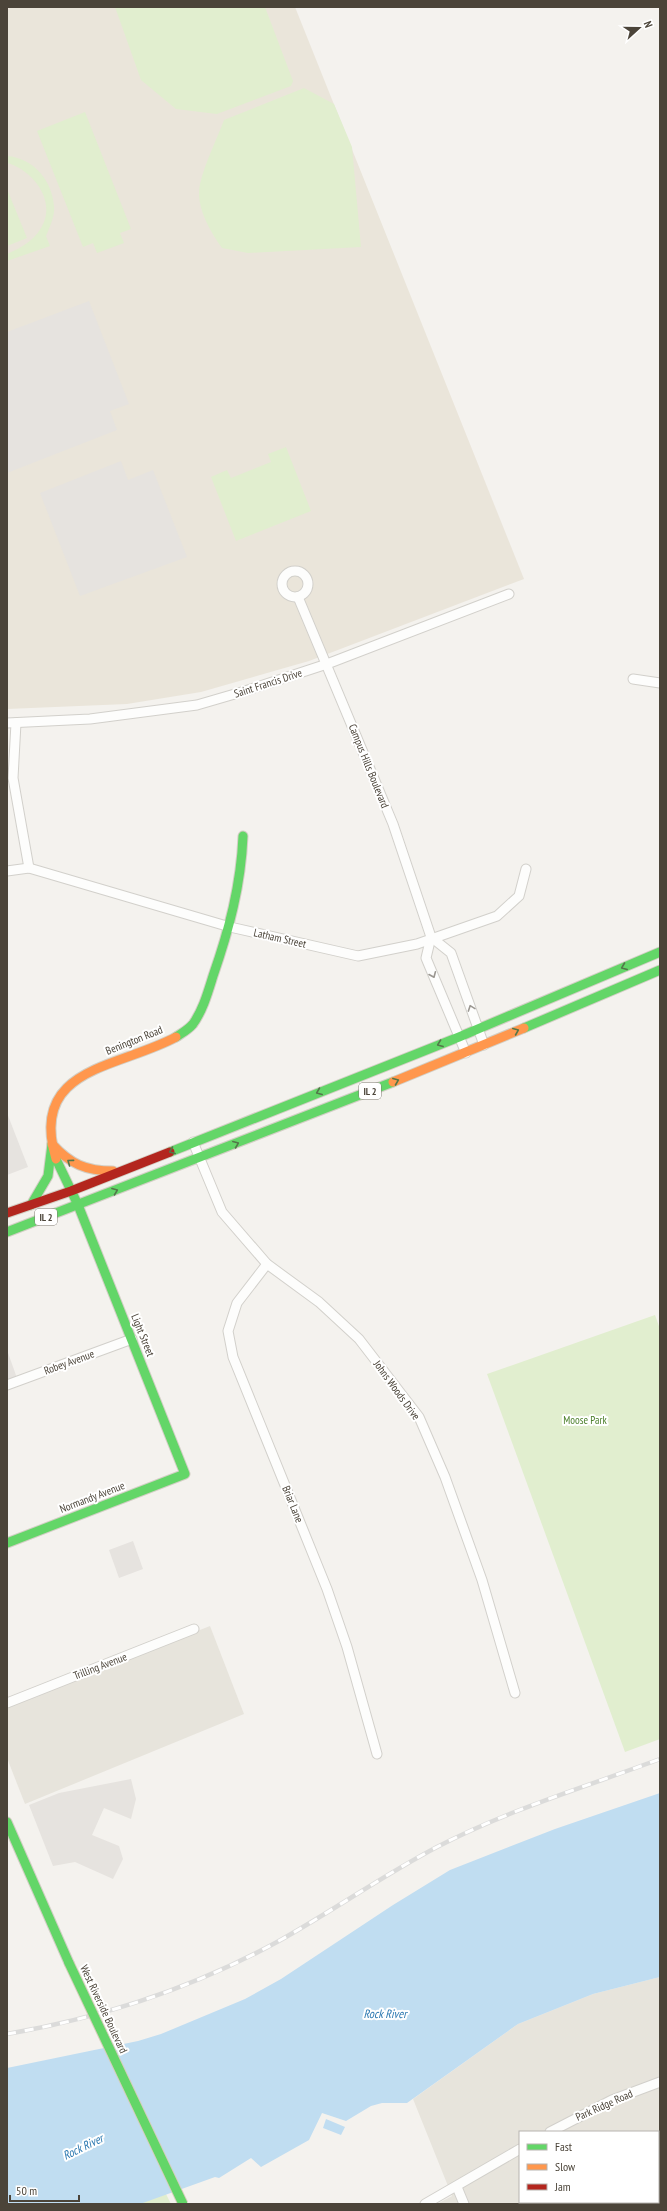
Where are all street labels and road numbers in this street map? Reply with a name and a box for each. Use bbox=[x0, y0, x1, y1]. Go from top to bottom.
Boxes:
street label: Saint Francis Drive bbox=[232, 665, 304, 701]
street label: Campus Hills Boulevard bbox=[346, 722, 392, 810]
street label: Latham Street bbox=[252, 925, 308, 951]
street label: Benington Road bbox=[103, 1022, 165, 1058]
road number: IL 2 bbox=[359, 1083, 381, 1099]
road number: IL 2 bbox=[35, 1209, 57, 1225]
street label: Light Street bbox=[128, 1312, 158, 1358]
street label: Robey Avenue bbox=[42, 1346, 96, 1378]
street label: Johns Woods Drive bbox=[370, 1357, 424, 1423]
street label: Normandy Avenue bbox=[58, 1478, 127, 1516]
street label: Briar Lane bbox=[279, 1484, 307, 1525]
street label: Trilling Avenue bbox=[71, 1649, 129, 1683]
street label: West Riverside Boulevard bbox=[77, 1963, 131, 2056]
street label: Park Ridge Road bbox=[573, 2086, 635, 2124]

